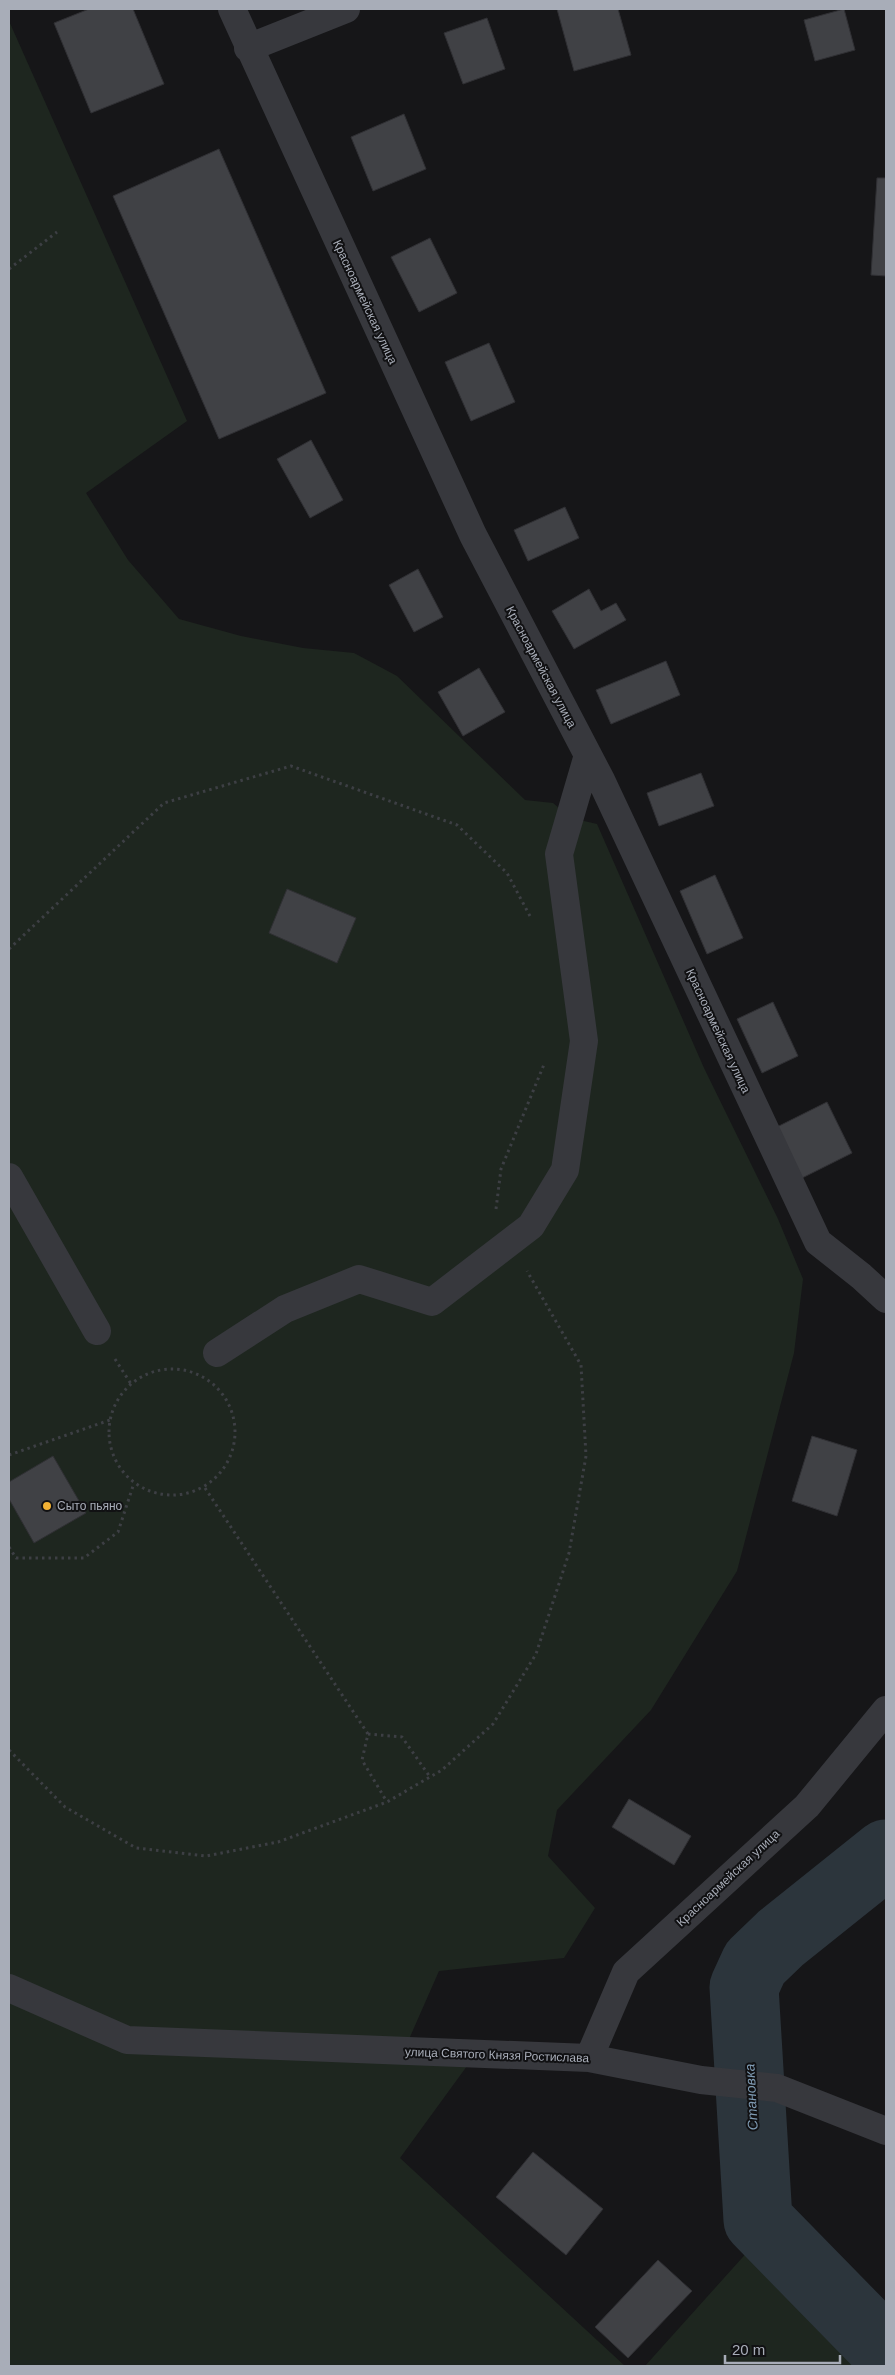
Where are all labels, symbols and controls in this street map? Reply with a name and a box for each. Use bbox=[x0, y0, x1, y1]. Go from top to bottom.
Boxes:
street label: Красноармейская улица bbox=[330, 238, 400, 367]
street label: Красноармейская улица bbox=[503, 604, 579, 730]
street label: Красноармейская улица bbox=[683, 967, 753, 1096]
place label: Сыто пьяно bbox=[57, 1499, 123, 1513]
marker: Сыто пьяно bbox=[41, 1500, 53, 1512]
street label: Красноармейская улица bbox=[674, 1826, 783, 1929]
street label: улица Святого Князя Ростислава bbox=[405, 2045, 590, 2065]
water label: Становка bbox=[741, 2063, 761, 2131]
scale bar bbox=[725, 2332, 840, 2364]
text: 20 m bbox=[732, 2341, 765, 2358]

